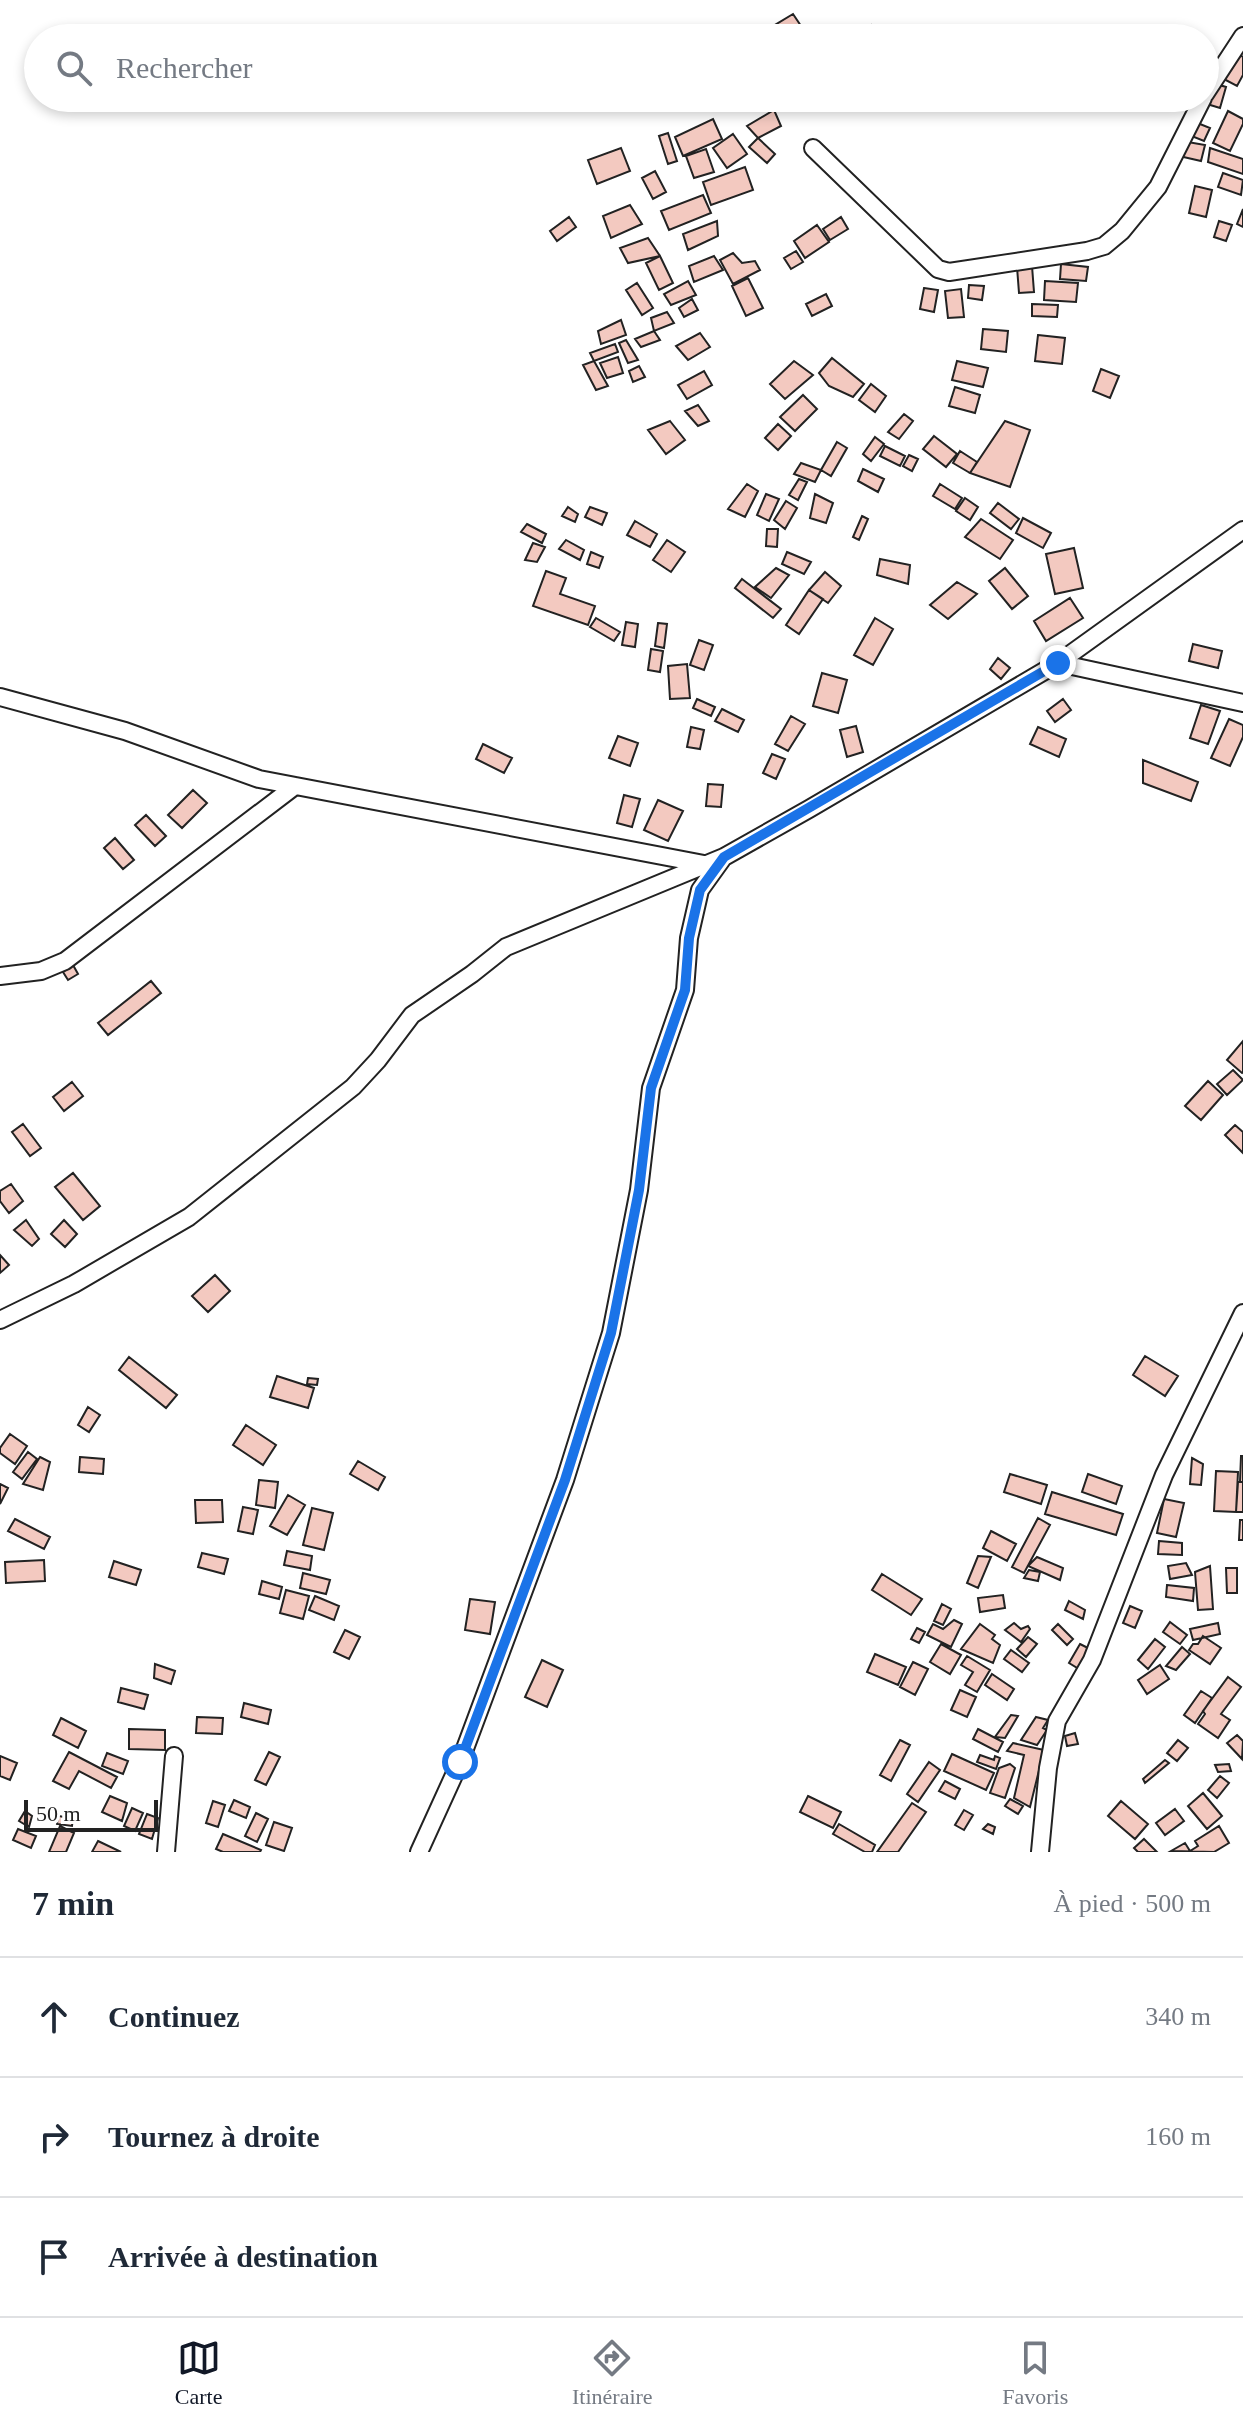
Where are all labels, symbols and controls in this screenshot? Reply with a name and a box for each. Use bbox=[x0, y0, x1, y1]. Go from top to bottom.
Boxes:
search box bbox=[24, 24, 1219, 112]
icon: search bbox=[52, 46, 96, 90]
text: Rechercher bbox=[116, 51, 253, 84]
route end bbox=[1040, 645, 1076, 681]
route start bbox=[442, 1744, 478, 1780]
scale bar bbox=[24, 1796, 158, 1832]
text: 50 m bbox=[36, 1801, 81, 1826]
text: 7 min bbox=[32, 1885, 114, 1922]
text: À pied · 500 m bbox=[1054, 1889, 1211, 1918]
icon: ahead bbox=[32, 1995, 76, 2039]
text: Continuez bbox=[108, 2000, 240, 2033]
text: 340 m bbox=[1145, 2002, 1211, 2031]
icon: right bbox=[32, 2115, 76, 2159]
text: Tournez à droite bbox=[108, 2120, 320, 2153]
text: 160 m bbox=[1145, 2122, 1211, 2151]
icon: arrive bbox=[32, 2235, 76, 2279]
text: Arrivée à destination bbox=[108, 2240, 378, 2273]
tab: Carte bbox=[175, 2336, 222, 2410]
tab: Itinéraire bbox=[572, 2336, 653, 2410]
tab: Favoris bbox=[1002, 2336, 1068, 2410]

